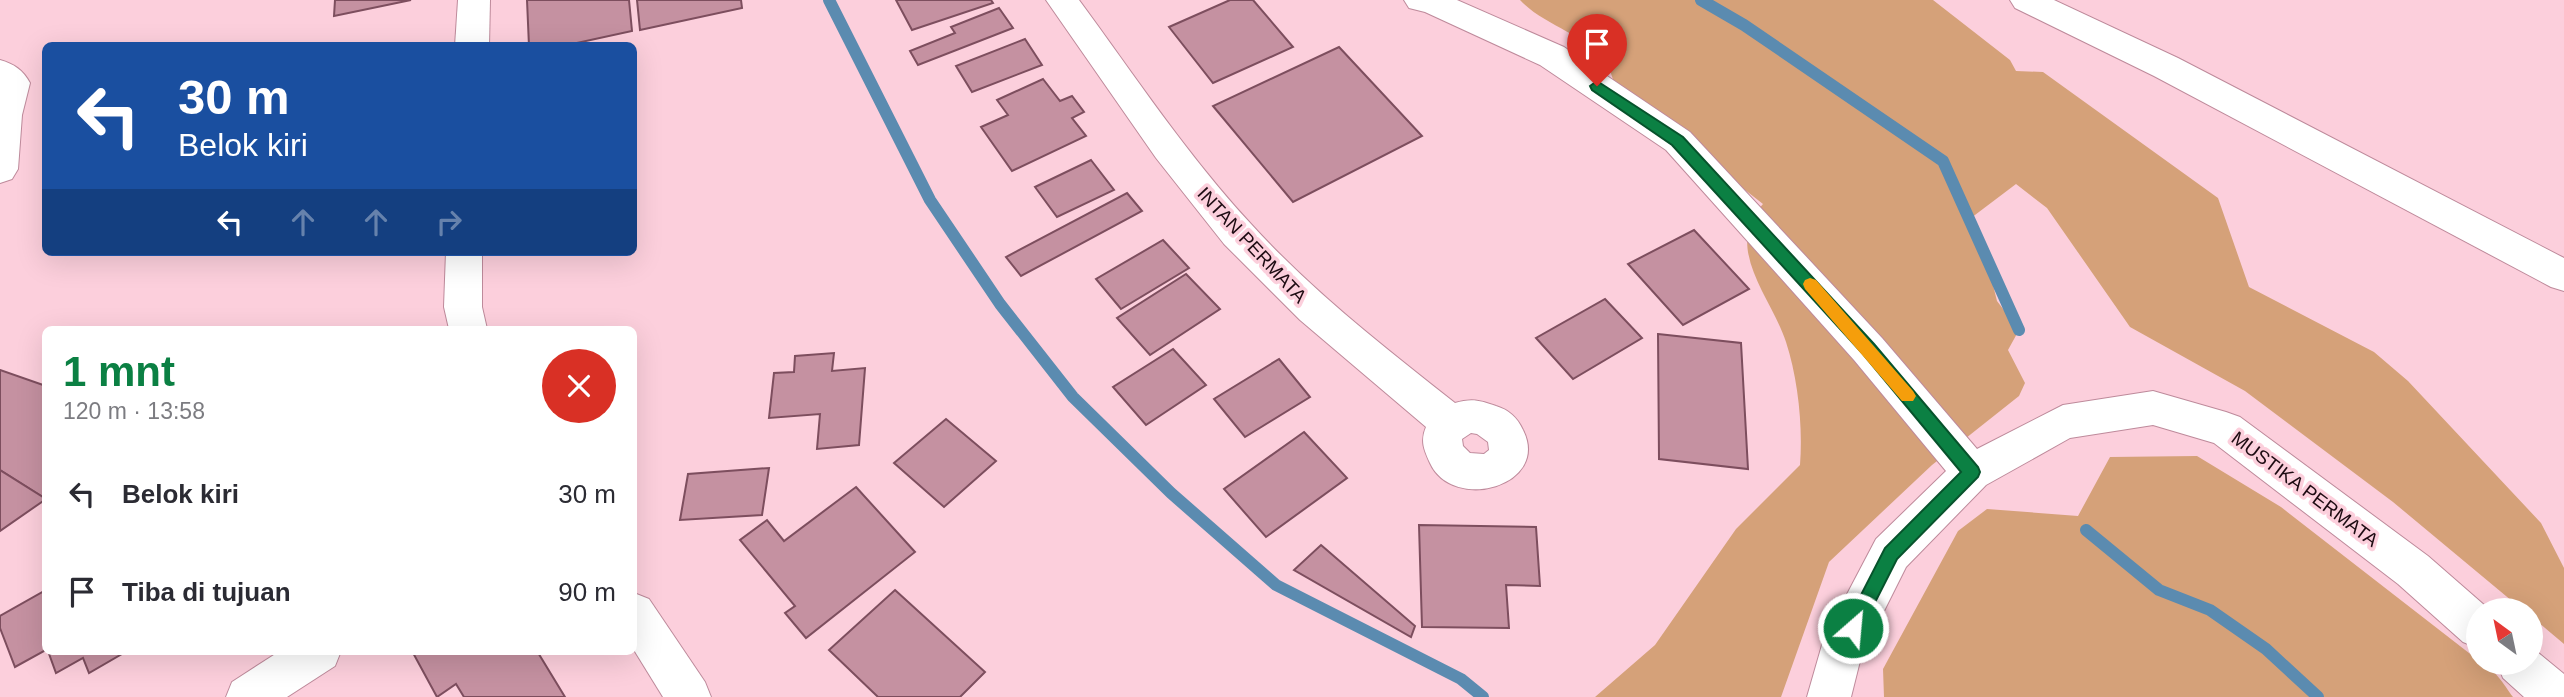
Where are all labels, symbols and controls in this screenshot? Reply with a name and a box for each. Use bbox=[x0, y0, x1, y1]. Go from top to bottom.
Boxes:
pin bbox=[1567, 14, 1627, 86]
icon: arrive bbox=[1578, 25, 1616, 63]
icon: left bbox=[63, 70, 154, 161]
text: 30 m bbox=[178, 70, 290, 124]
text: Belok kiri bbox=[178, 127, 308, 163]
street label: INTAN PERMATA bbox=[1193, 183, 1311, 307]
icon: left bbox=[211, 203, 249, 241]
icon: ahead bbox=[284, 203, 322, 241]
icon: ahead bbox=[357, 203, 395, 241]
icon: right bbox=[430, 203, 468, 241]
text: 1 mnt bbox=[63, 348, 175, 395]
button: close bbox=[542, 349, 616, 423]
text: 120 m · 13:58 bbox=[63, 398, 205, 424]
street label: MUSTIKA PERMATA bbox=[2228, 427, 2383, 551]
icon: left bbox=[63, 475, 101, 513]
text: Belok kiri bbox=[122, 479, 239, 509]
text: 30 m bbox=[558, 479, 616, 509]
icon: arrive bbox=[63, 573, 101, 611]
text: Tiba di tujuan bbox=[122, 577, 291, 607]
text: 90 m bbox=[558, 577, 616, 607]
position arrow bbox=[1816, 591, 1890, 665]
north arrow bbox=[2466, 598, 2543, 676]
map controls bbox=[2466, 598, 2543, 675]

